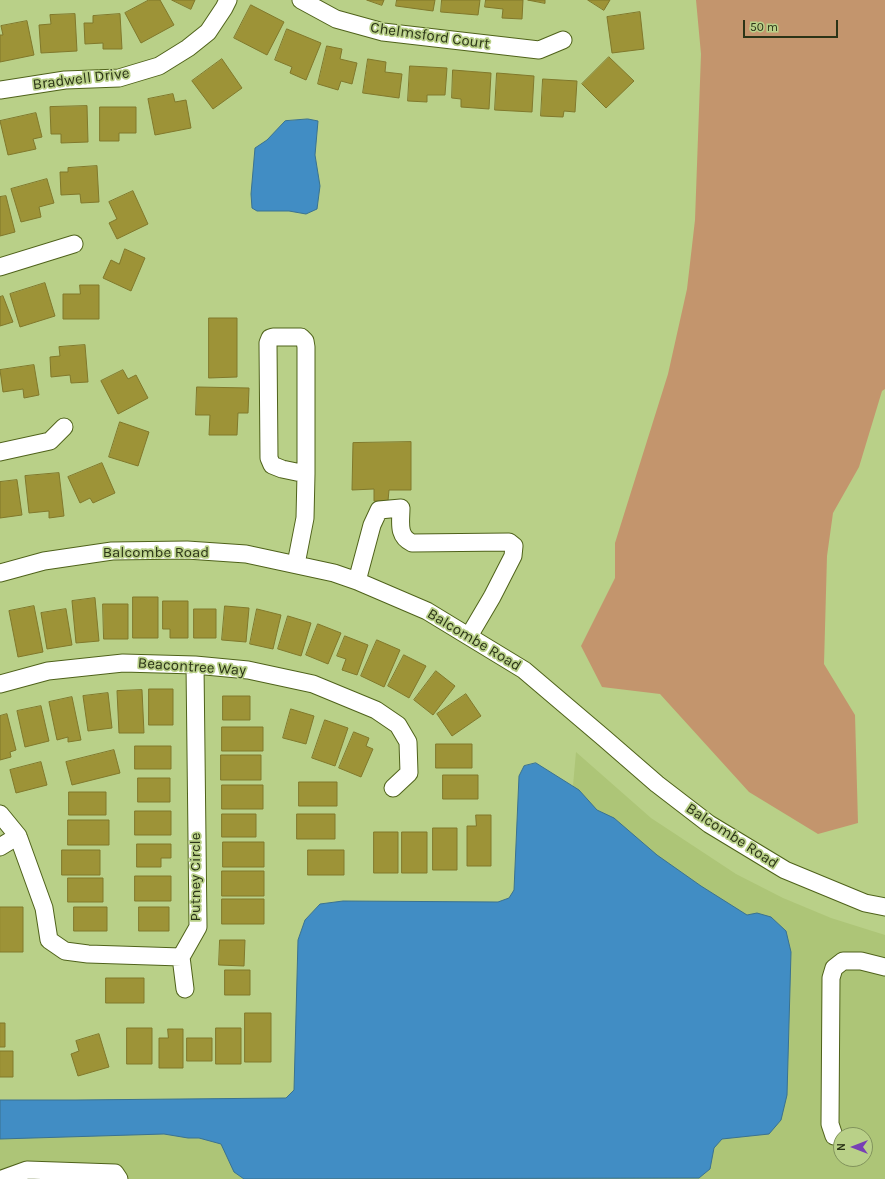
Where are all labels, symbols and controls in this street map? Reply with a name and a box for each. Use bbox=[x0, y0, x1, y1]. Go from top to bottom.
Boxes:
scale bar bbox=[745, 12, 840, 38]
street label: Chelmsford Court bbox=[369, 19, 491, 53]
text: 50 m bbox=[750, 20, 778, 34]
street label: Bradwell Drive bbox=[32, 64, 130, 94]
street label: Balcombe Road bbox=[103, 544, 209, 562]
street label: Balcombe Road bbox=[424, 605, 524, 675]
street label: Beacontree Way bbox=[137, 654, 247, 680]
street label: Balcombe Road bbox=[682, 799, 782, 873]
street label: Putney Circle bbox=[187, 832, 205, 922]
north arrow bbox=[833, 1127, 873, 1167]
text: N bbox=[835, 1143, 848, 1151]

